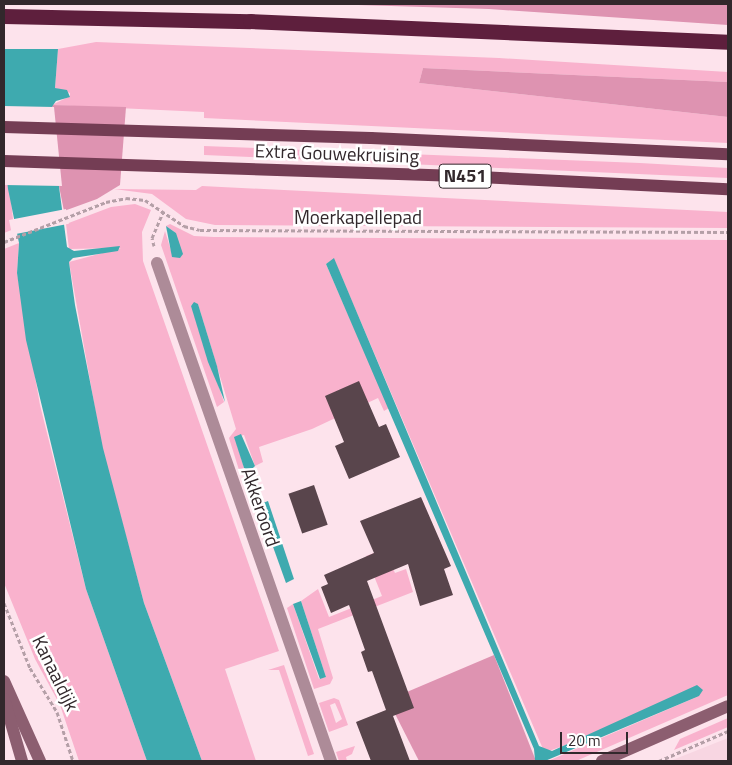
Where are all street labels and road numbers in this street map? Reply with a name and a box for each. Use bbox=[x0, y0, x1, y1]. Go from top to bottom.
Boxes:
street label: Extra Gouwekruising bbox=[254, 139, 420, 167]
road number: N451 bbox=[438, 160, 492, 192]
street label: Moerkapellepad bbox=[294, 206, 422, 228]
street label: Akkeroord bbox=[237, 465, 285, 549]
street label: Kanaaldijk bbox=[28, 631, 84, 715]

